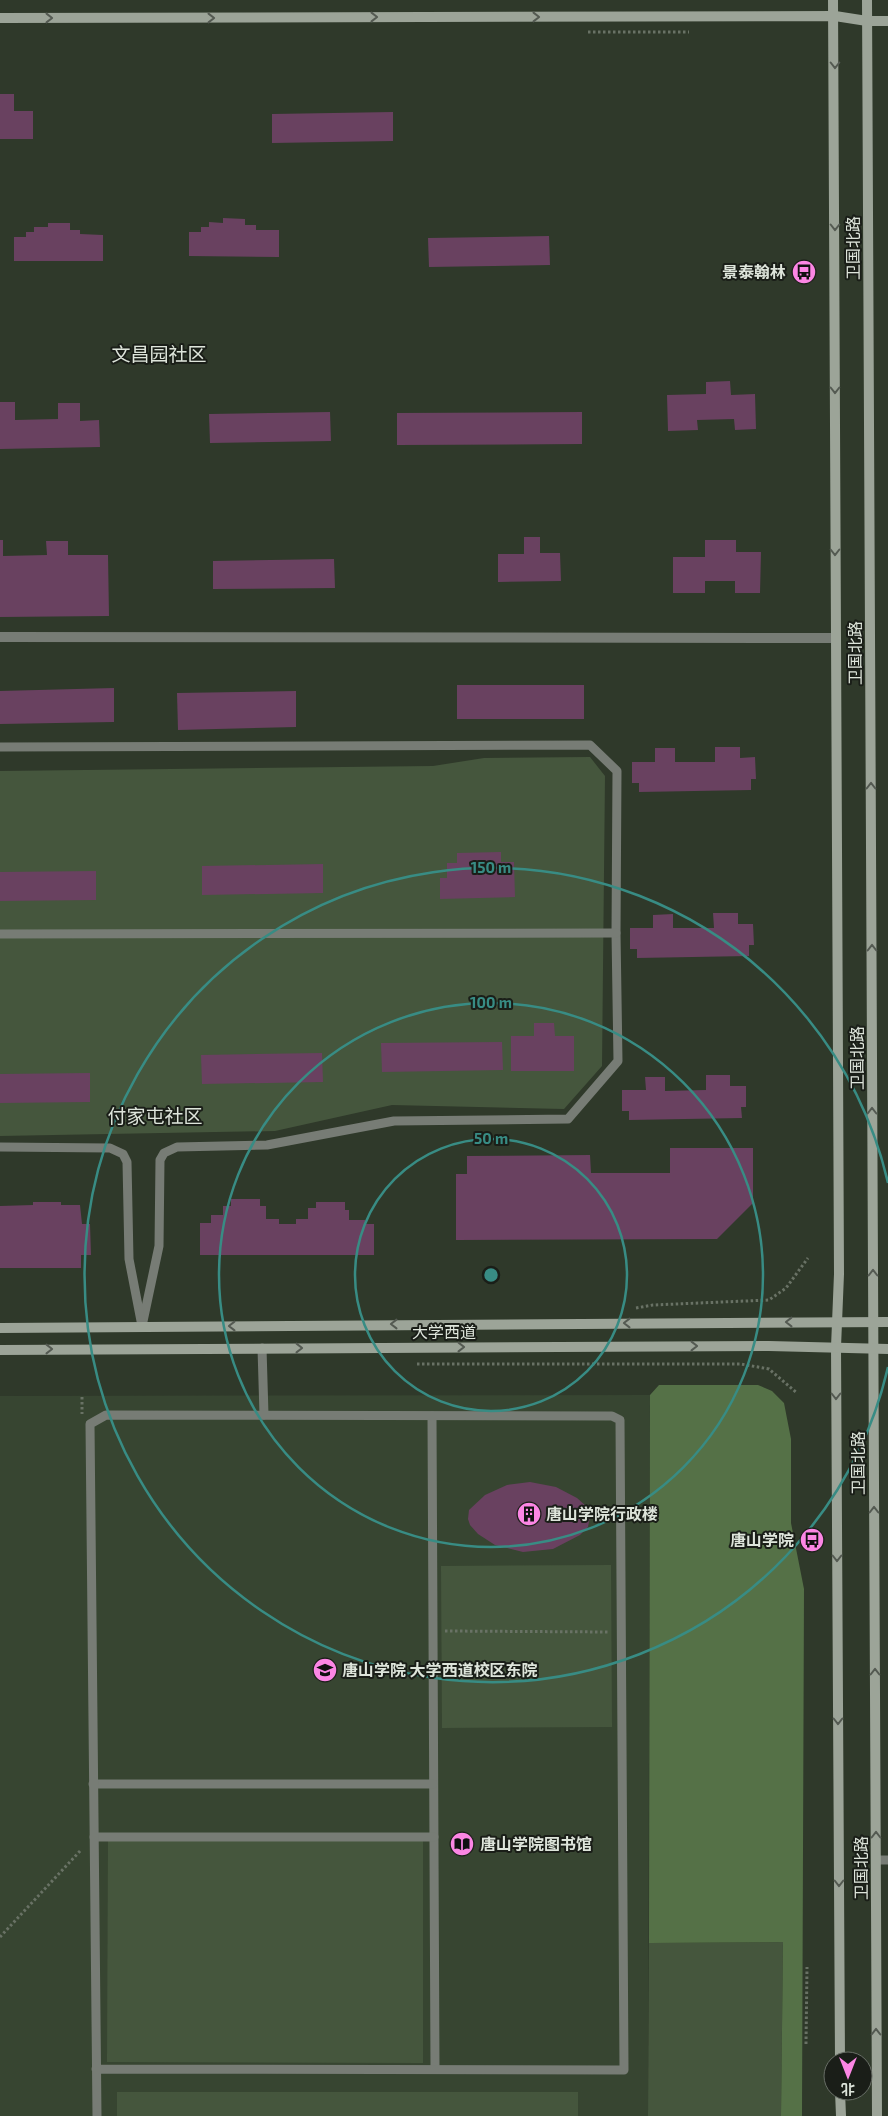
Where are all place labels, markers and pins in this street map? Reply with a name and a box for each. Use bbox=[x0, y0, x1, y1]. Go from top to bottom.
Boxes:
bus stop icon: 景泰翰林 bbox=[791, 259, 817, 285]
place label: 景泰翰林 bbox=[722, 262, 786, 281]
centre of rings bbox=[482, 1266, 500, 1284]
building icon: 唐山学院行政楼 bbox=[516, 1501, 542, 1527]
place label: 唐山学院行政楼 bbox=[546, 1504, 658, 1523]
bus stop icon: 唐山学院 bbox=[799, 1527, 825, 1553]
place label: 唐山学院 bbox=[730, 1530, 794, 1549]
school or university icon: 唐山学院 大学西道校区东院 bbox=[312, 1657, 338, 1683]
place label: 唐山学院 大学西道校区东院 bbox=[342, 1660, 537, 1679]
library icon: 唐山学院图书馆 bbox=[449, 1831, 475, 1857]
place label: 唐山学院图书馆 bbox=[480, 1834, 592, 1853]

